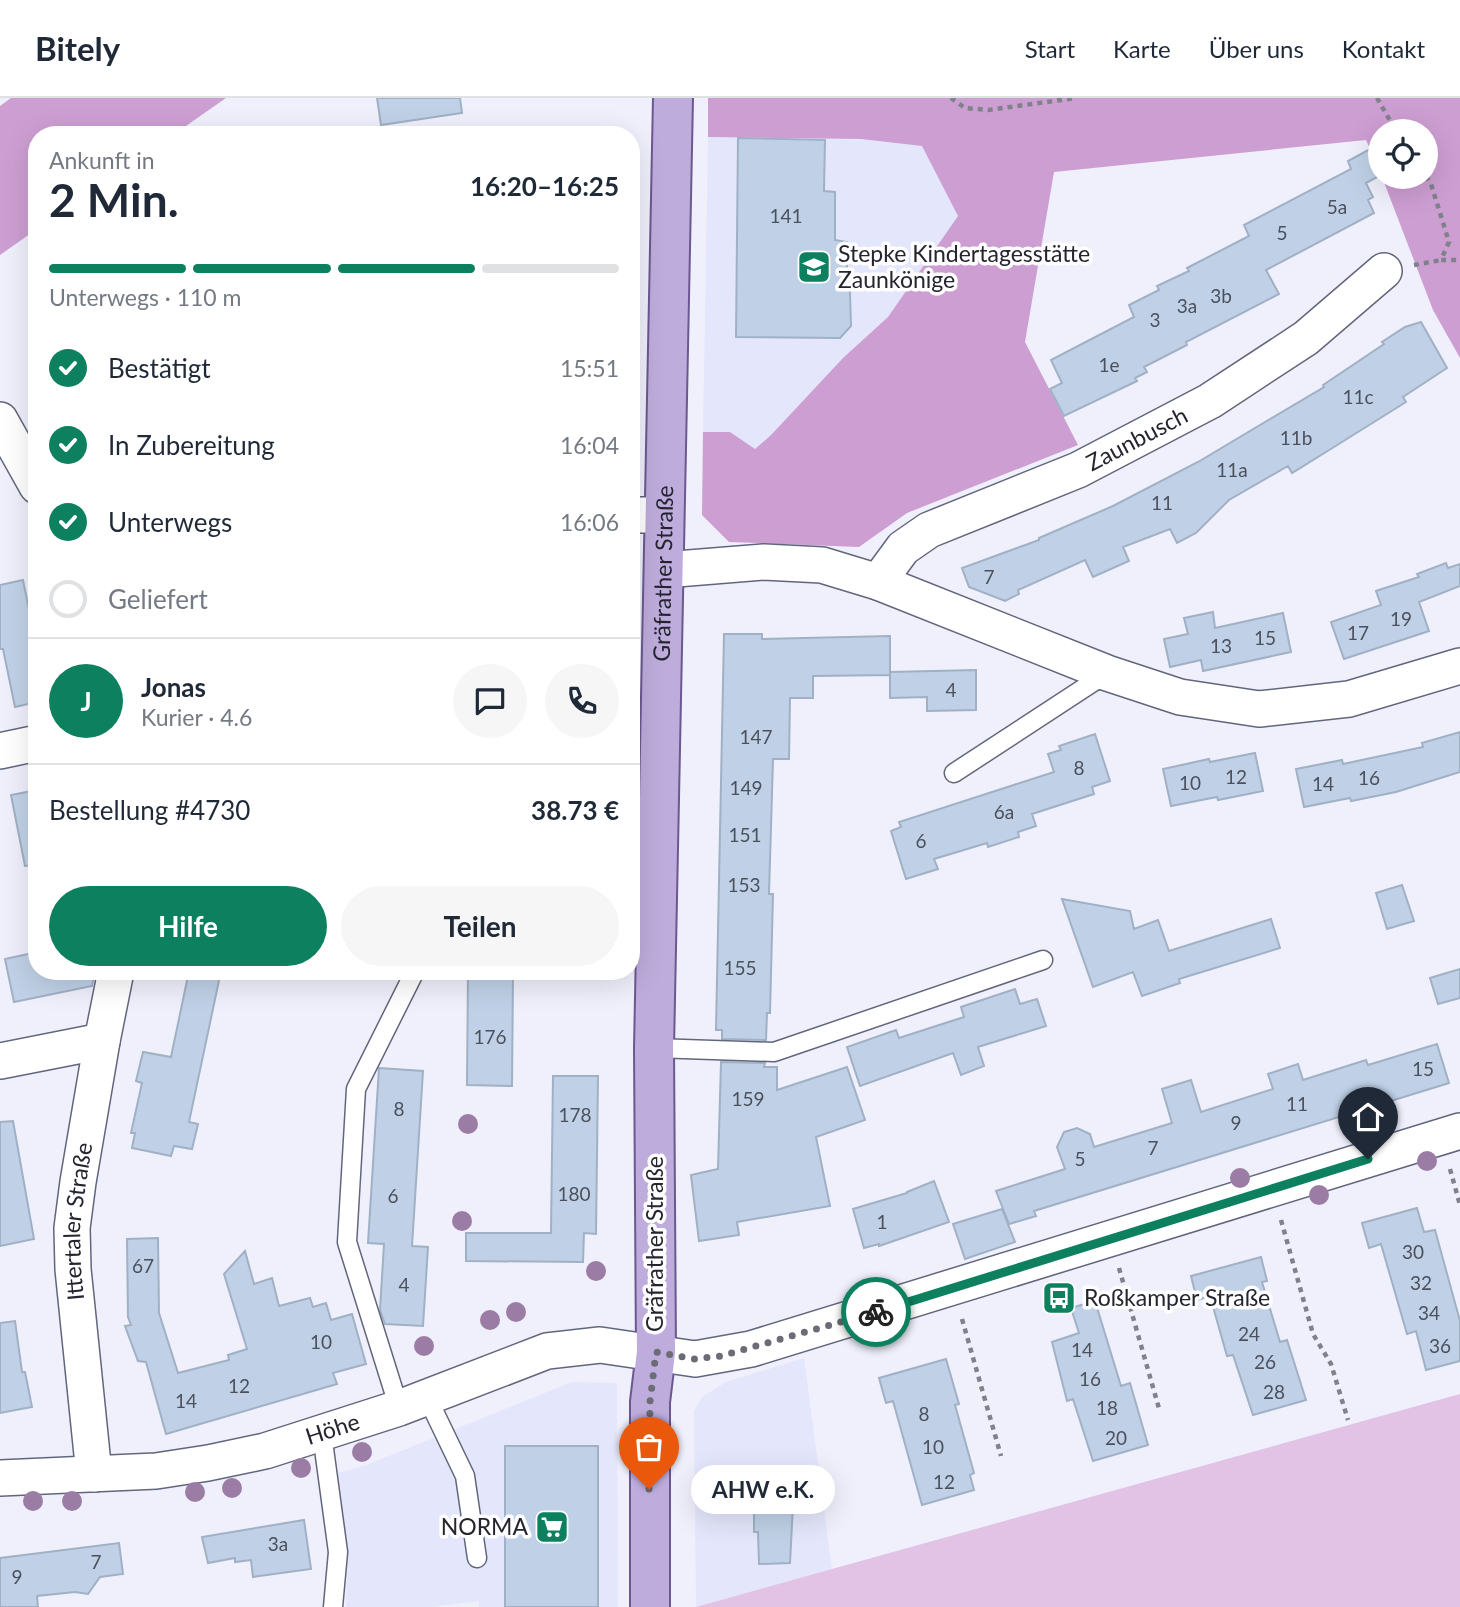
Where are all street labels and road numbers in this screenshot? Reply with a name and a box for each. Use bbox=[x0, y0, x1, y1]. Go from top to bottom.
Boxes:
street label: Zaunbusch bbox=[1081, 400, 1192, 476]
street label: Gräfrather Straße bbox=[647, 485, 678, 662]
street label: Ittertaler Straße bbox=[56, 1140, 98, 1302]
street label: Gräfrather Straße bbox=[640, 1156, 668, 1332]
street label: Höhe bbox=[302, 1407, 363, 1450]

